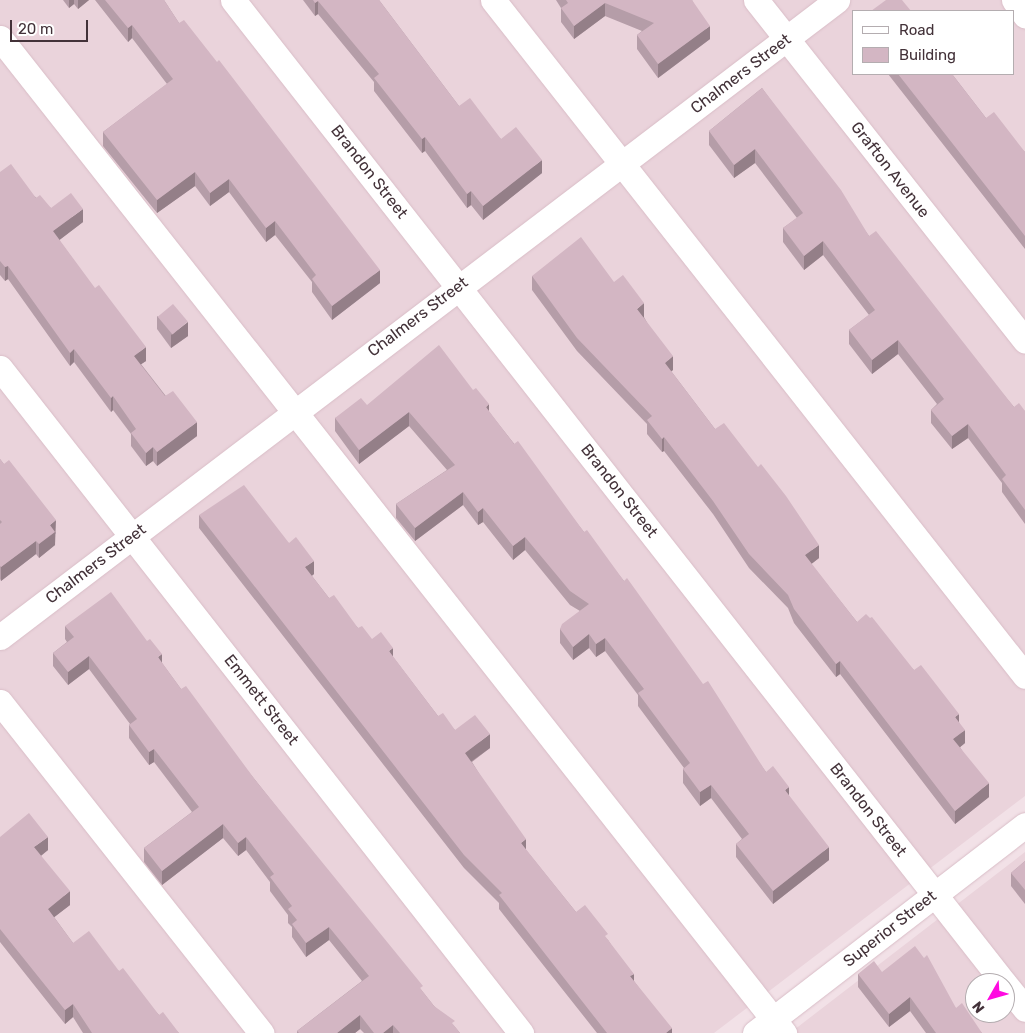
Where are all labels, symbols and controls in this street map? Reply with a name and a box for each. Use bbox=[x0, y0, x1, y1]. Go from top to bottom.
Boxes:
scale bar bbox=[12, 10, 90, 42]
legend bbox=[852, 10, 1015, 75]
text: 20 m bbox=[18, 20, 53, 38]
text: Road bbox=[899, 21, 935, 39]
street label: Chalmers Street bbox=[687, 30, 795, 118]
text: Building bbox=[899, 46, 956, 64]
street label: Grafton Avenue bbox=[846, 118, 934, 222]
street label: Brandon Street bbox=[326, 121, 412, 223]
street label: Chalmers Street bbox=[364, 273, 472, 361]
street label: Brandon Street bbox=[576, 440, 662, 542]
street label: Chalmers Street bbox=[42, 520, 150, 608]
street label: Emmett Street bbox=[220, 651, 302, 749]
street label: Brandon Street bbox=[825, 759, 911, 861]
street label: Superior Street bbox=[839, 887, 941, 971]
north arrow bbox=[965, 973, 1015, 1023]
text: N bbox=[969, 998, 988, 1016]

